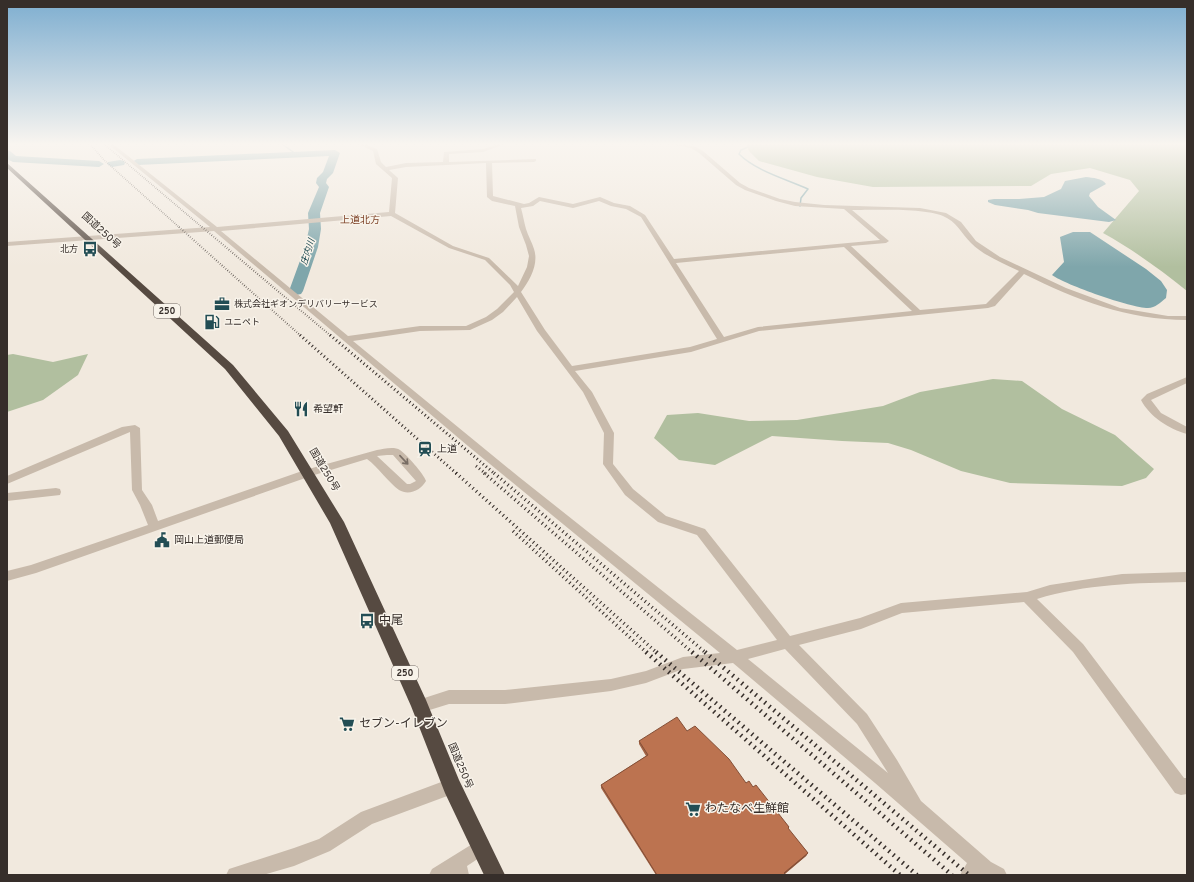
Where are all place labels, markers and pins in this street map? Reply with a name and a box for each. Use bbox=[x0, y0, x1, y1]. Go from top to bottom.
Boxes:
bus stop icon: 北方 bbox=[81, 240, 99, 258]
place label: 北方 bbox=[60, 244, 78, 255]
office icon: 株式会社ギオンデリバリーサービス bbox=[213, 295, 231, 313]
place label: 株式会社ギオンデリバリーサービス bbox=[234, 299, 378, 310]
fuel station icon: ユニペト bbox=[203, 313, 221, 331]
place label: ユニペト bbox=[224, 317, 260, 328]
restaurant icon: 希望軒 bbox=[292, 400, 310, 418]
place label: 希望軒 bbox=[313, 403, 343, 416]
station icon: 上道 bbox=[416, 440, 434, 458]
place label: 上道 bbox=[437, 443, 457, 456]
public building icon: 岡山上道郵便局 bbox=[153, 531, 171, 549]
place label: 岡山上道郵便局 bbox=[174, 534, 244, 547]
bus stop icon: 中尾 bbox=[358, 612, 376, 630]
place label: 中尾 bbox=[379, 613, 403, 629]
supermarket icon: セブン-イレブン bbox=[338, 715, 356, 733]
place label: セブン-イレブン bbox=[359, 716, 448, 732]
supermarket icon: わたなべ生鮮館 bbox=[684, 800, 702, 818]
place label: わたなべ生鮮館 bbox=[705, 801, 789, 817]

